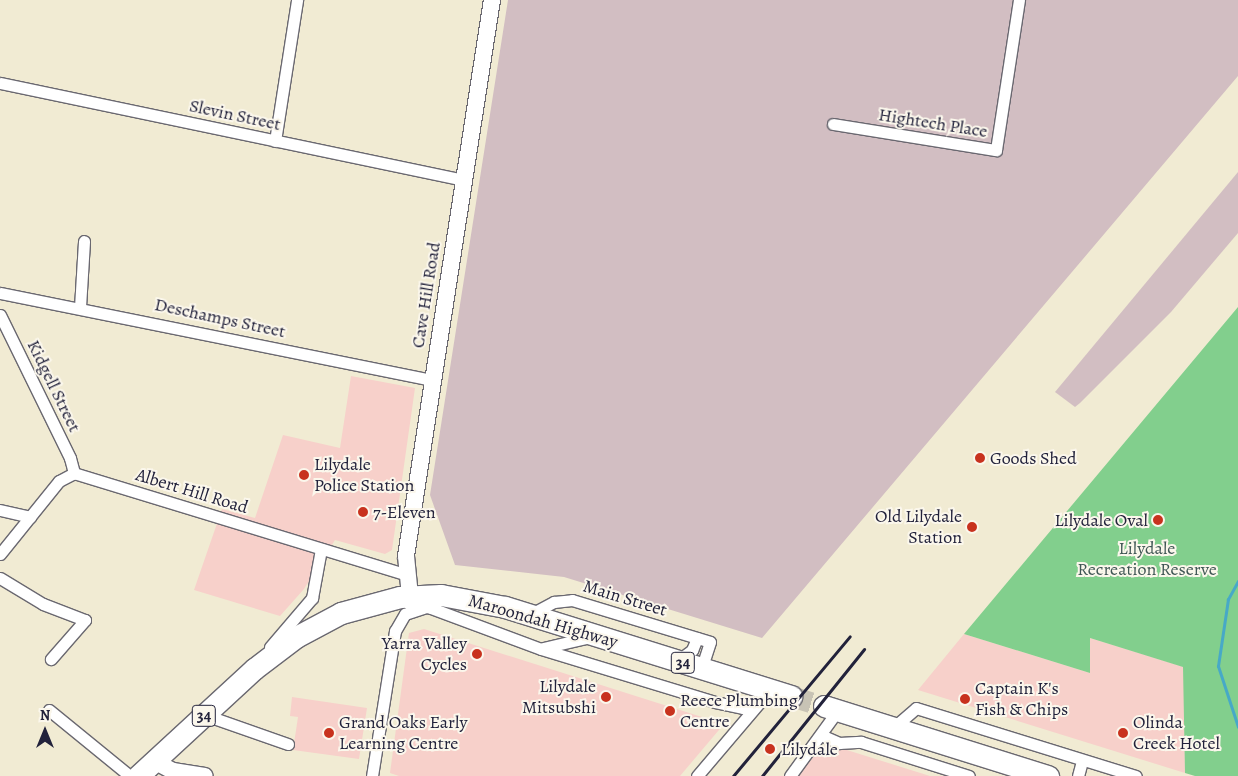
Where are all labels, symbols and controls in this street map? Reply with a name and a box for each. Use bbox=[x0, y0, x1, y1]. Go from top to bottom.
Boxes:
street label: Slevin Street bbox=[187, 95, 283, 135]
street label: Hightech Place bbox=[877, 104, 989, 142]
street label: Cave Hill Road bbox=[407, 240, 445, 350]
street label: Deschamps Street bbox=[153, 294, 287, 342]
street label: Kidgell Street bbox=[22, 336, 86, 436]
place label: Goods Shed bbox=[990, 447, 1077, 469]
marker: Goods Shed bbox=[974, 452, 986, 464]
place label: Lilydale Police Station bbox=[314, 454, 414, 496]
street label: Albert Hill Road bbox=[133, 464, 251, 518]
marker: Lilydale Police Station bbox=[298, 469, 310, 481]
place label: 7-Eleven bbox=[373, 501, 436, 523]
marker: 7-Eleven bbox=[357, 506, 369, 518]
place label: Old Lilydale Station bbox=[875, 506, 962, 548]
place label: Lilydale Oval bbox=[1054, 509, 1148, 531]
marker: Lilydale Oval bbox=[1152, 514, 1164, 526]
marker: Old Lilydale Station bbox=[966, 521, 978, 533]
park label: Lilydale Recreation Reserve bbox=[1077, 538, 1217, 580]
street label: Main Street bbox=[581, 575, 669, 621]
street label: Maroondah Highway bbox=[466, 589, 620, 653]
place label: Yarra Valley Cycles bbox=[382, 633, 467, 676]
marker: Yarra Valley Cycles bbox=[471, 648, 483, 660]
road number: 34 bbox=[670, 650, 696, 676]
place label: Lilydale Mitsubshi bbox=[522, 676, 596, 719]
place label: Captain K's Fish & Chips bbox=[975, 678, 1068, 721]
place label: Reece Plumbing Centre bbox=[680, 690, 798, 732]
marker: Lilydale Mitsubshi bbox=[600, 691, 612, 703]
marker: Captain K's Fish & Chips bbox=[959, 693, 971, 705]
road number: 34 bbox=[192, 702, 216, 729]
marker: Reece Plumbing Centre bbox=[664, 705, 676, 717]
north arrow bbox=[20, 706, 70, 756]
text: N bbox=[40, 706, 50, 725]
place label: Grand Oaks Early Learning Centre bbox=[339, 712, 467, 754]
place label: Olinda Creek Hotel bbox=[1133, 712, 1220, 754]
marker: Grand Oaks Early Learning Centre bbox=[323, 727, 335, 739]
marker: Olinda Creek Hotel bbox=[1117, 727, 1129, 739]
place label: Lilydale bbox=[781, 738, 838, 760]
marker: Lilydale bbox=[763, 742, 777, 756]

